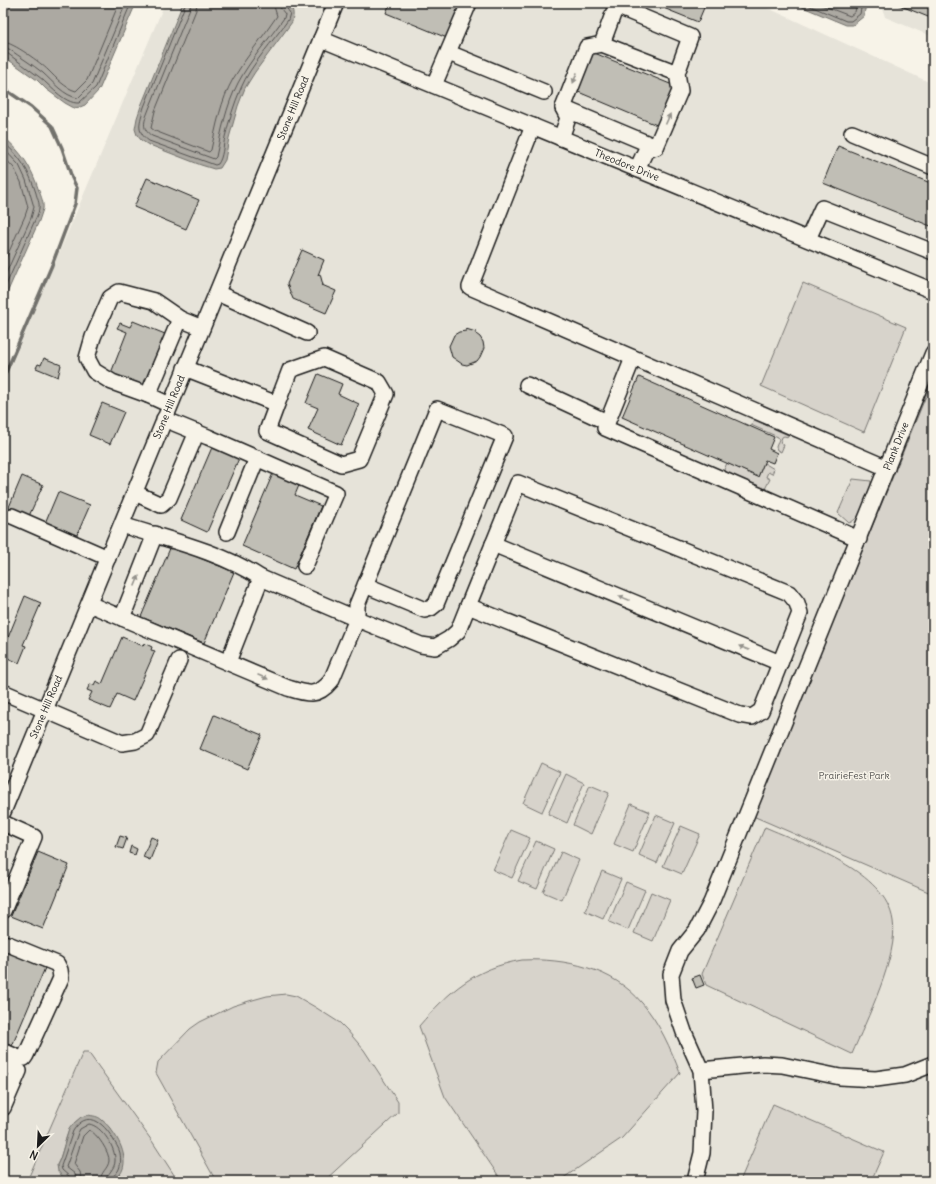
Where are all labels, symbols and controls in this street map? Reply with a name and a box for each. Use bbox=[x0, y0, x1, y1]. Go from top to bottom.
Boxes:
one-way arrow bbox=[572, 72, 578, 84]
street label: Stone Hill Road bbox=[274, 74, 312, 142]
one-way arrow bbox=[665, 113, 671, 124]
street label: Theodore Drive bbox=[593, 146, 661, 184]
street label: Stone Hill Road bbox=[150, 373, 188, 441]
street label: Plank Drive bbox=[880, 420, 912, 472]
one-way arrow bbox=[134, 575, 140, 587]
one-way arrow bbox=[617, 595, 629, 601]
one-way arrow bbox=[737, 644, 749, 650]
street label: Stone Hill Road bbox=[27, 673, 65, 741]
one-way arrow bbox=[258, 675, 270, 681]
park label: PrairieFest Park bbox=[818, 769, 890, 782]
north arrow bbox=[18, 1126, 58, 1166]
text: N bbox=[28, 1147, 40, 1163]

